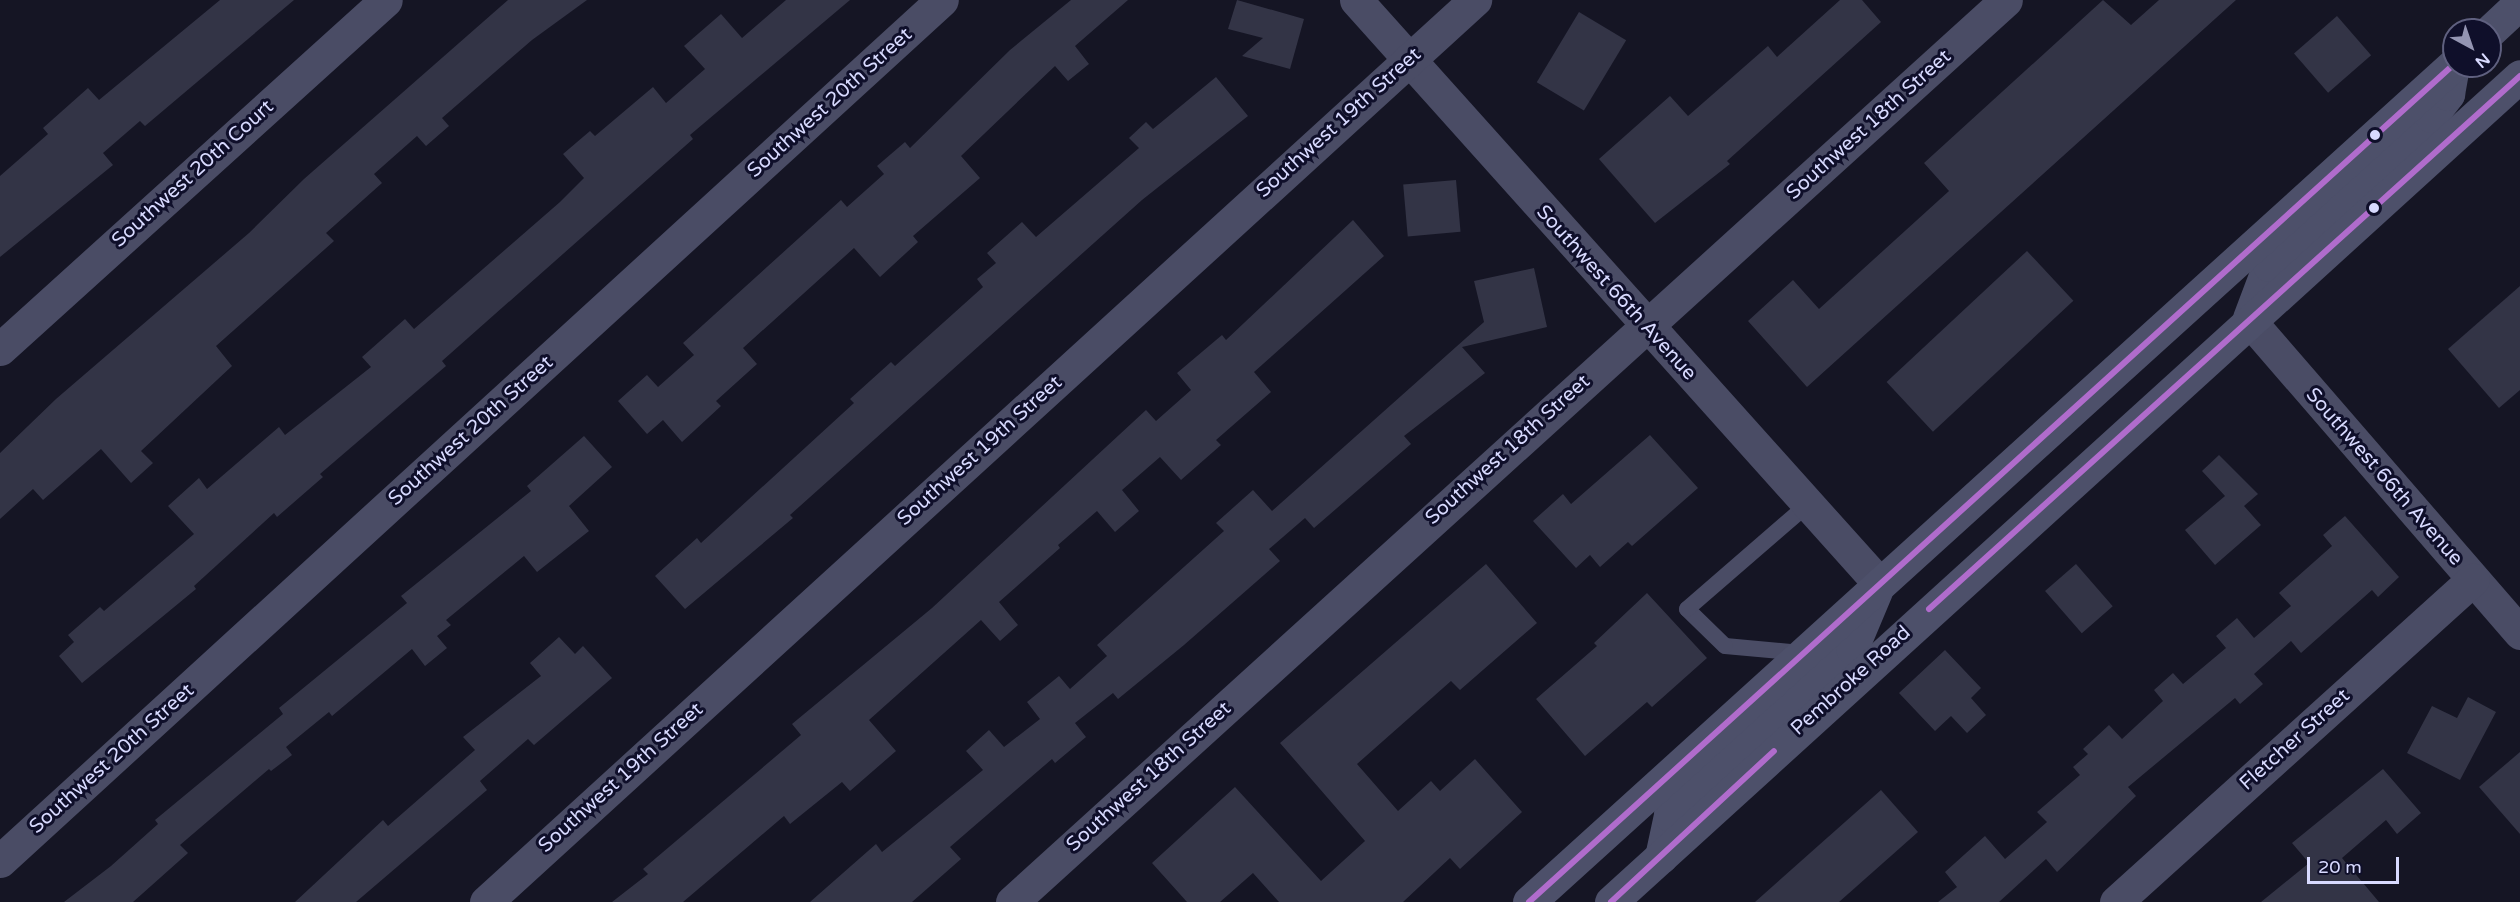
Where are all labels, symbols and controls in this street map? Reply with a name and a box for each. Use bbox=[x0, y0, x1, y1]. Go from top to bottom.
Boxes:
north arrow bbox=[2442, 18, 2502, 78]
street label: Southwest 20th Street bbox=[743, 23, 917, 183]
street label: Southwest 19th Street bbox=[1252, 43, 1426, 203]
street label: Southwest 18th Street bbox=[1782, 45, 1956, 205]
text: N bbox=[2471, 48, 2494, 72]
street label: Southwest 20th Court bbox=[107, 95, 279, 253]
unlabelled marker bbox=[2369, 129, 2381, 141]
street label: Southwest 66th Avenue bbox=[1531, 200, 1701, 386]
unlabelled marker bbox=[2368, 202, 2380, 214]
street label: Southwest 20th Street bbox=[384, 351, 558, 511]
street label: Southwest 18th Street bbox=[1421, 370, 1595, 530]
street label: Southwest 19th Street bbox=[893, 371, 1067, 531]
street label: Southwest 66th Avenue bbox=[2300, 383, 2468, 571]
street label: Pembroke Road bbox=[1786, 621, 1916, 741]
street label: Southwest 20th Street bbox=[25, 679, 199, 839]
street label: Fletcher Street bbox=[2235, 684, 2355, 796]
street label: Southwest 18th Street bbox=[1062, 697, 1236, 857]
street label: Southwest 19th Street bbox=[534, 698, 708, 858]
scale bar bbox=[2310, 845, 2402, 883]
text: 20 m bbox=[2318, 856, 2362, 878]

